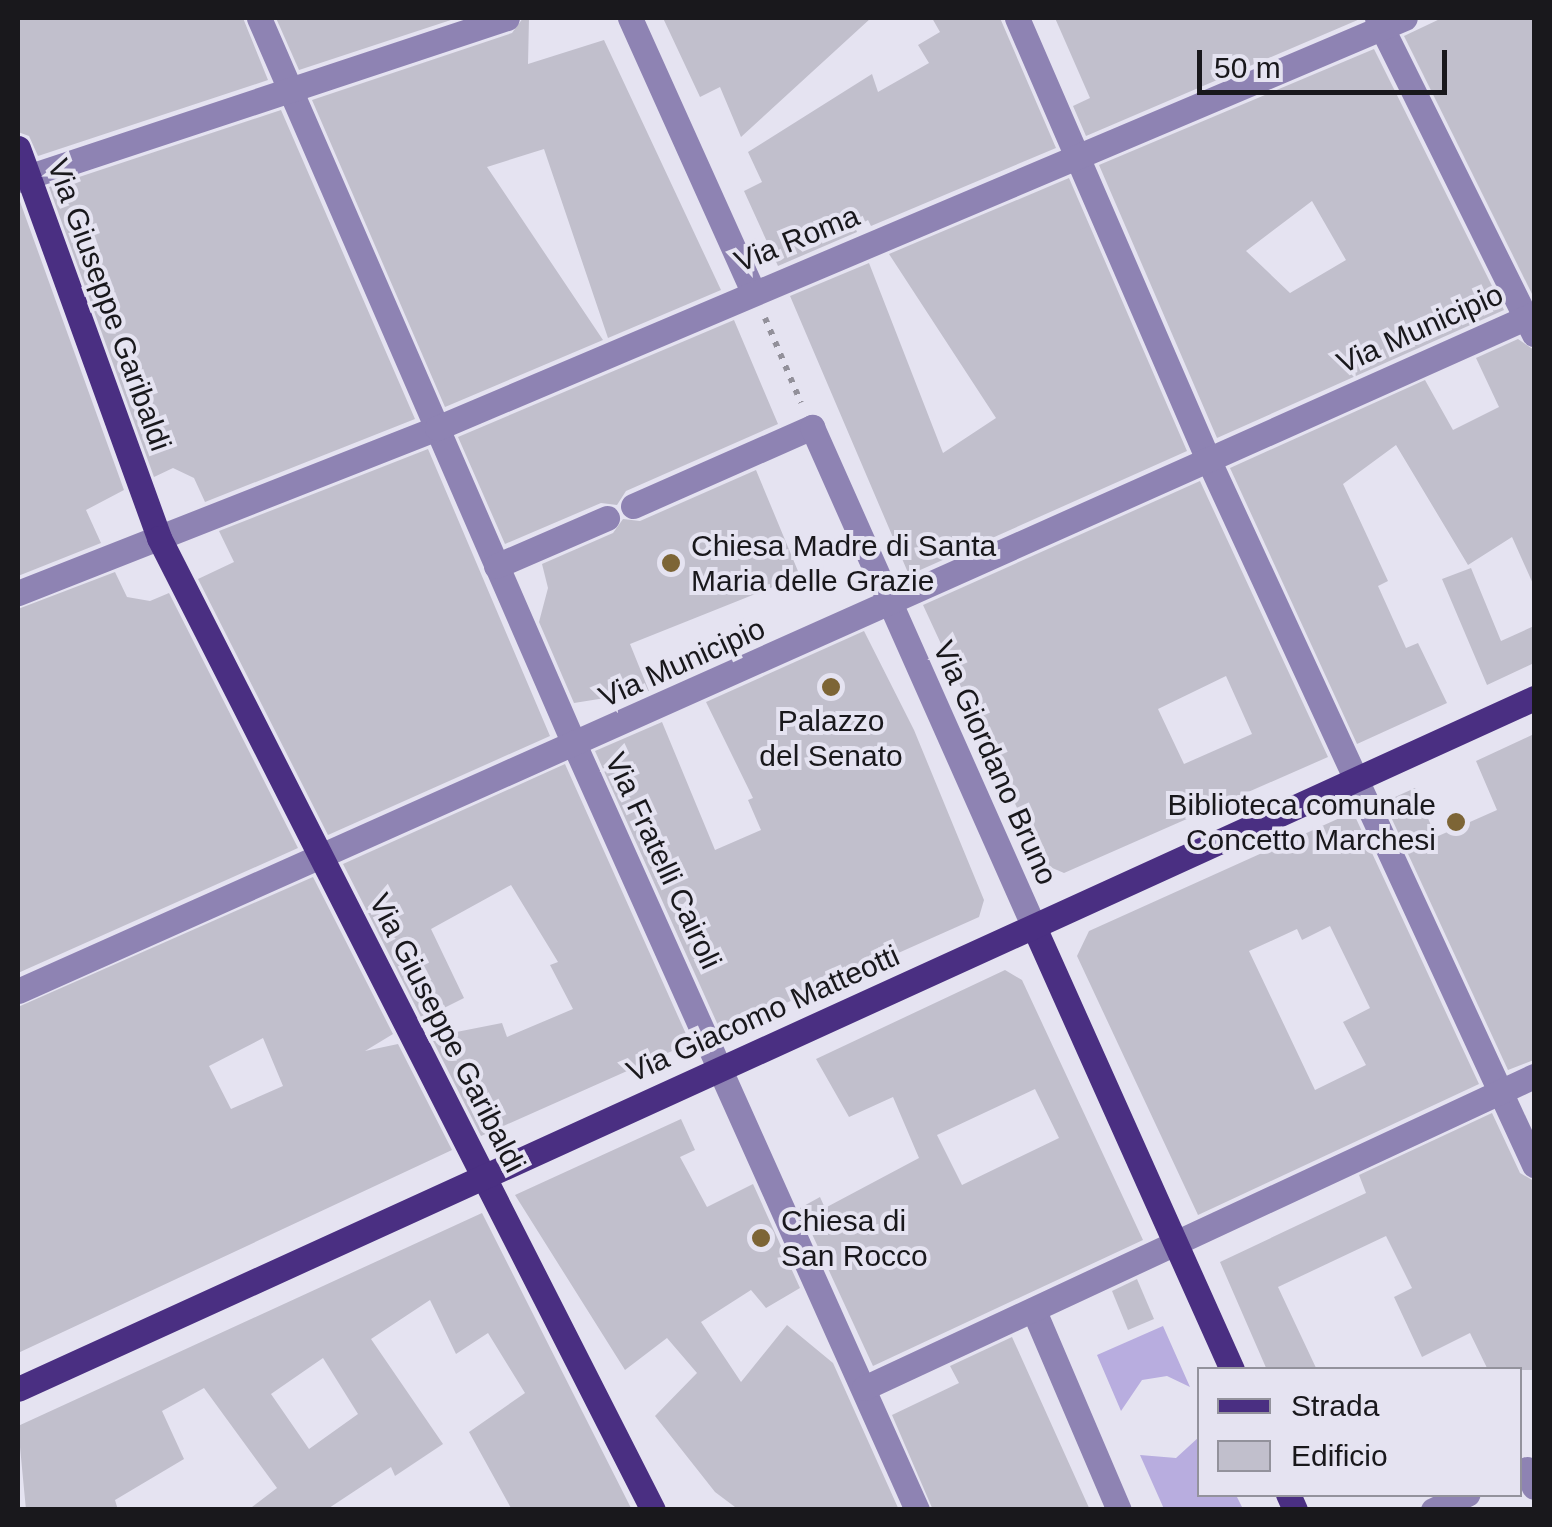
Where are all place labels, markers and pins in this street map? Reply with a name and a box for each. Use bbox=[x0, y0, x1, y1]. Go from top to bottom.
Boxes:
place label: Chiesa Madre di Santa Maria delle Grazie bbox=[691, 528, 996, 598]
marker: Chiesa Madre di Santa Maria delle Grazie bbox=[660, 552, 682, 574]
marker: Palazzo del Senato bbox=[820, 676, 842, 698]
place label: Palazzo del Senato bbox=[759, 703, 903, 774]
place label: Biblioteca comunale Concetto Marchesi bbox=[1168, 787, 1436, 858]
marker: Biblioteca comunale Concetto Marchesi bbox=[1445, 811, 1467, 833]
place label: Chiesa di San Rocco bbox=[781, 1203, 928, 1274]
marker: Chiesa di San Rocco bbox=[750, 1227, 772, 1249]

